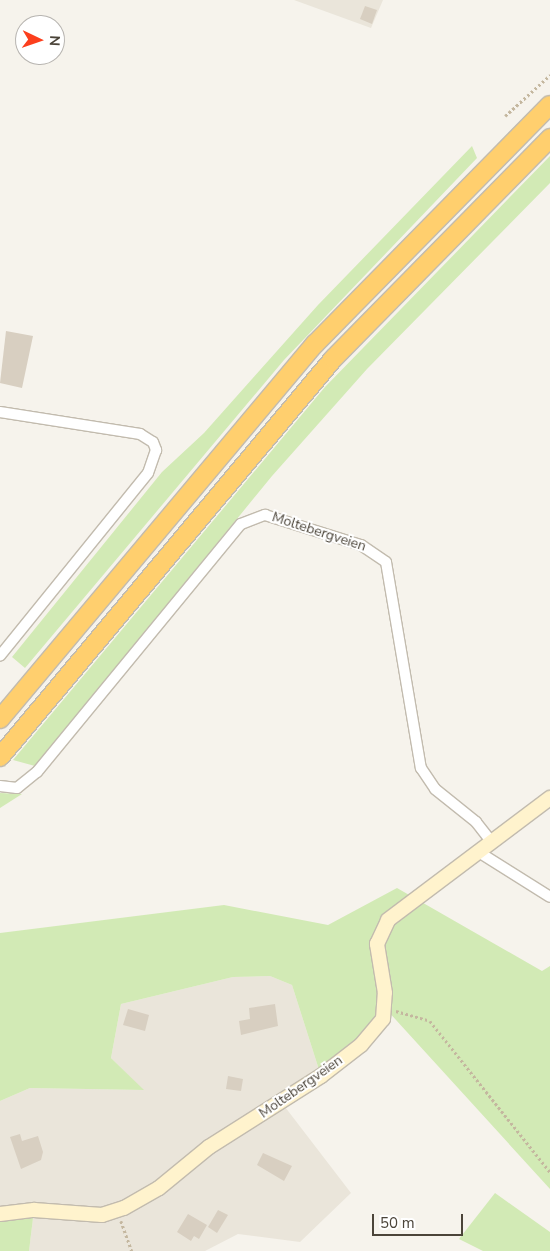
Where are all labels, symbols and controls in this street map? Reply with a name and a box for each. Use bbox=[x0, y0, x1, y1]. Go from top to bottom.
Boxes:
north arrow bbox=[15, 15, 65, 65]
text: N bbox=[45, 35, 64, 46]
street label: Moltebergveien bbox=[270, 509, 368, 555]
street label: Moltebergveien bbox=[256, 1052, 346, 1122]
scale bar bbox=[375, 1204, 466, 1236]
text: 50 m bbox=[380, 1213, 415, 1233]

